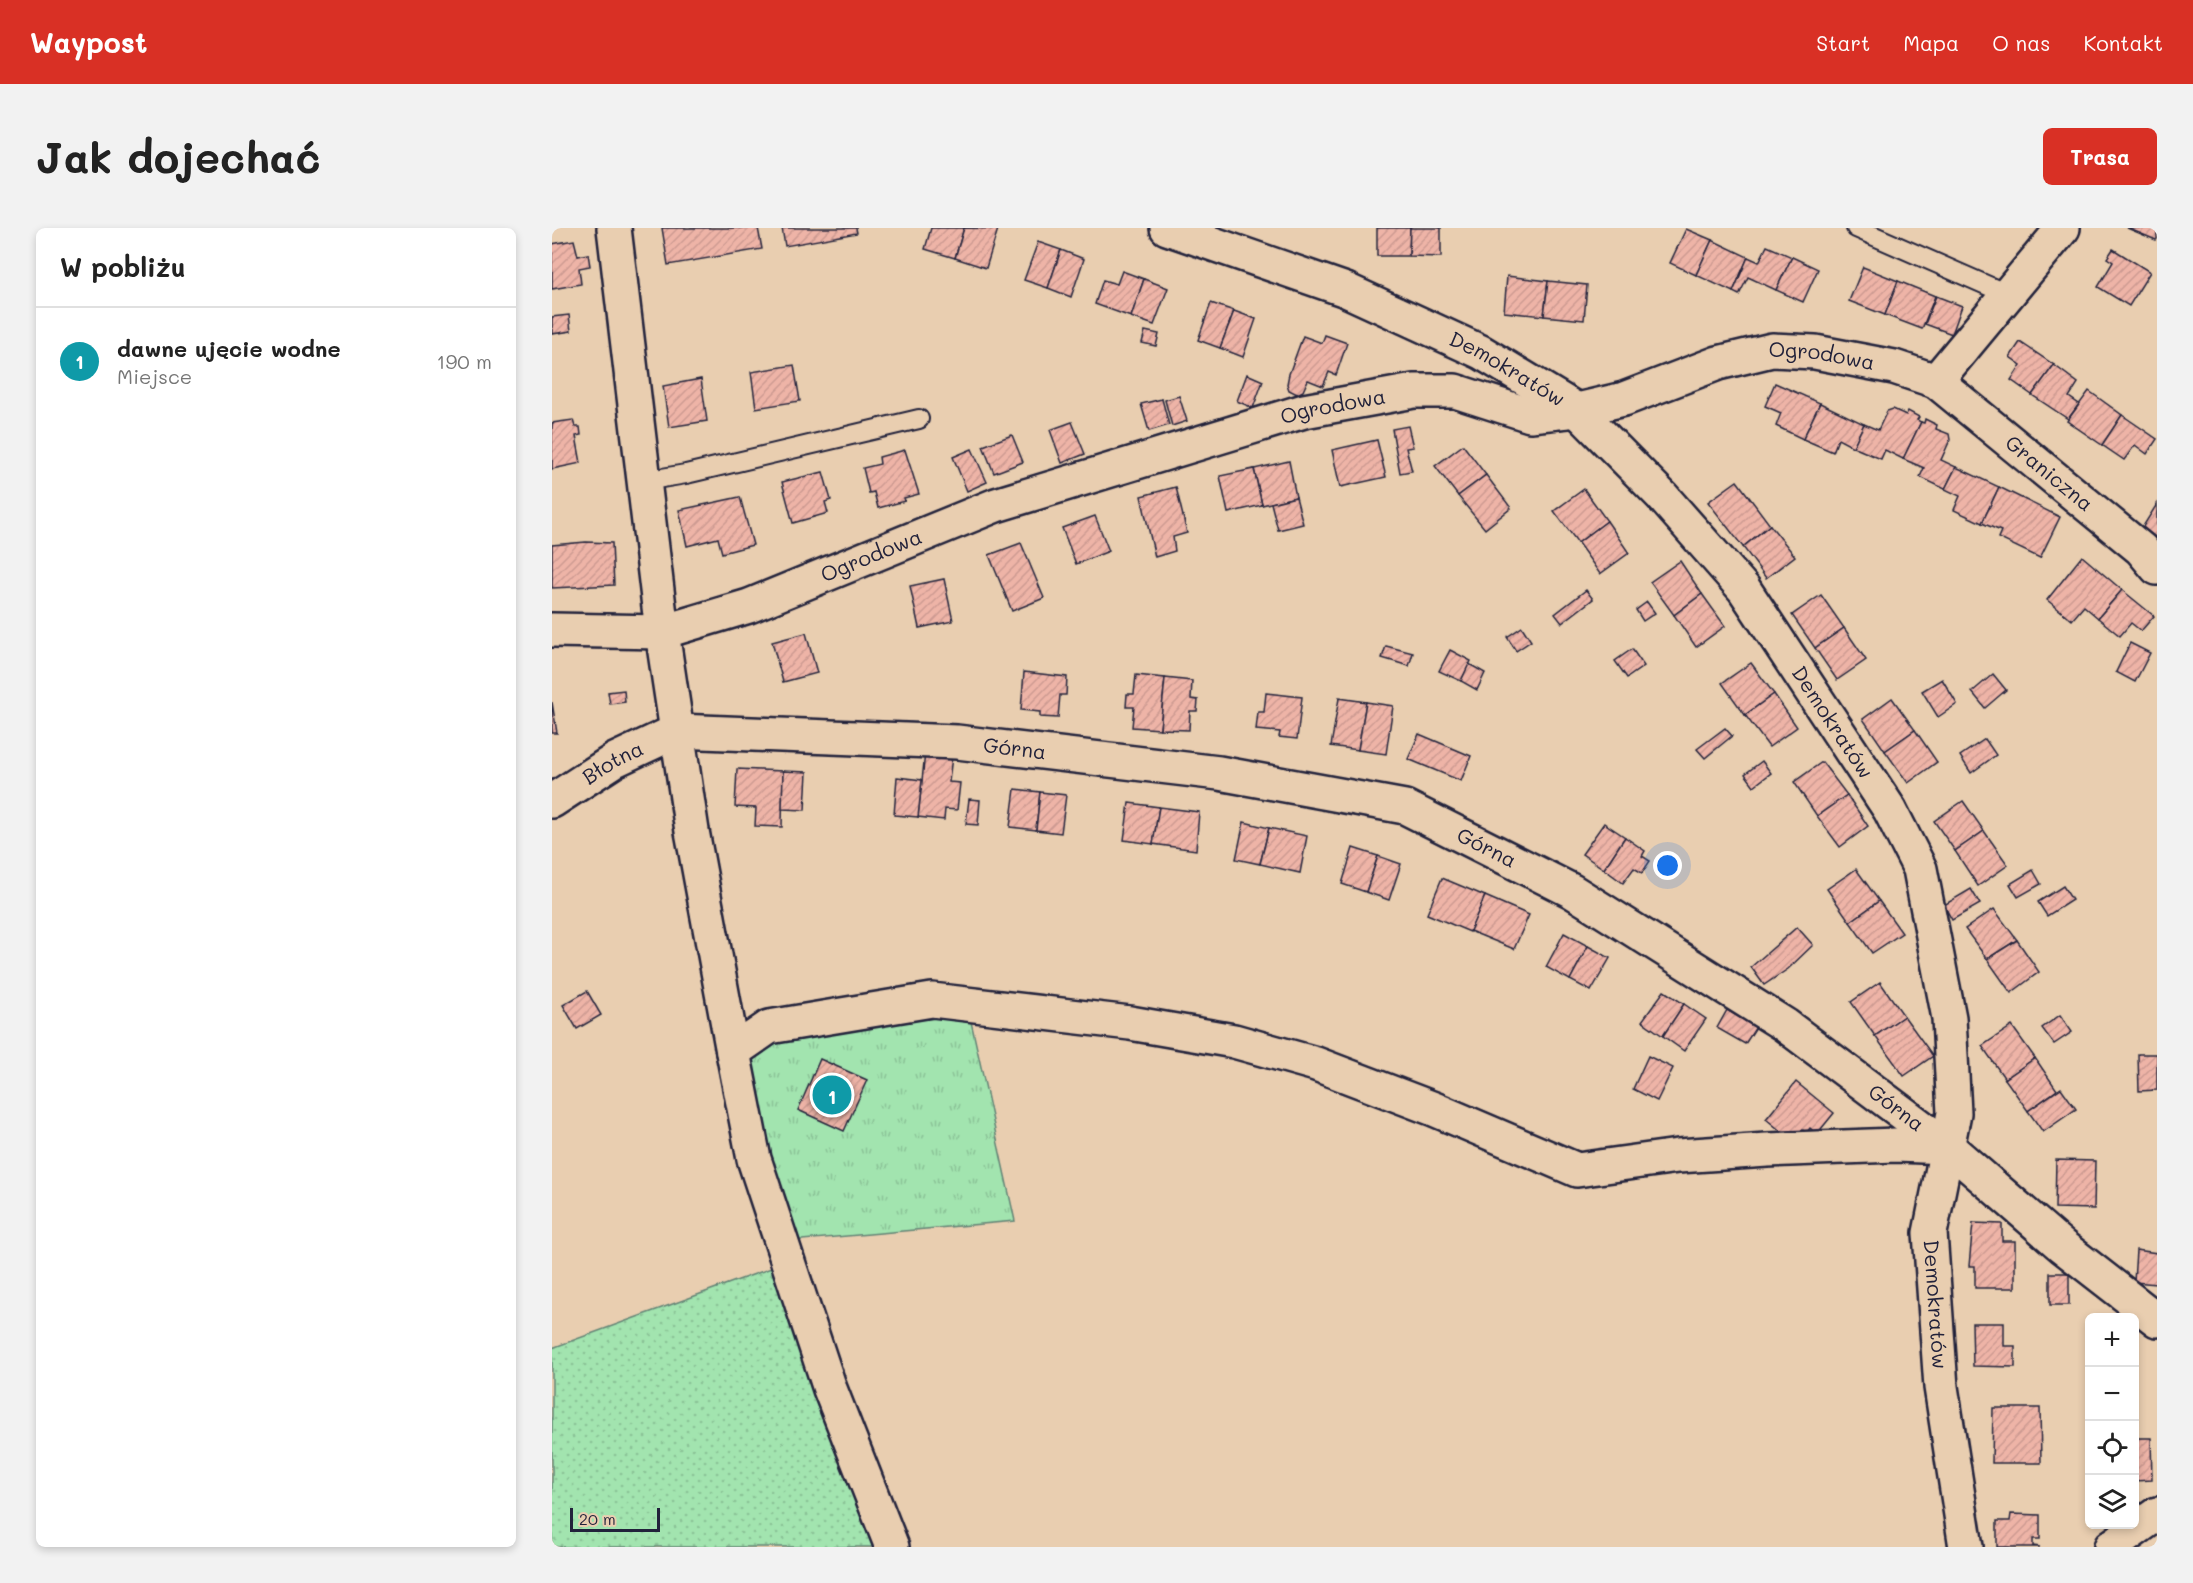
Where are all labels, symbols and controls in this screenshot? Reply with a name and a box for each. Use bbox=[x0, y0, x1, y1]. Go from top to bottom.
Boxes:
text: Waypost bbox=[30, 24, 147, 60]
text: Start bbox=[1816, 29, 1870, 56]
text: Mapa bbox=[1903, 29, 1959, 56]
text: O nas bbox=[1992, 29, 2050, 56]
text: Kontakt bbox=[2083, 29, 2163, 56]
button: Trasa bbox=[2043, 128, 2157, 185]
text: Jak dojechać bbox=[36, 129, 321, 184]
text: W pobliżu bbox=[60, 250, 186, 284]
street label: Demokratów bbox=[1445, 324, 1571, 412]
text: dawne ujęcie wodne bbox=[117, 334, 341, 363]
street label: Ogrodowa bbox=[1768, 335, 1877, 375]
text: 1 bbox=[75, 348, 84, 374]
text: 190 m bbox=[437, 348, 492, 374]
text: Miejsce bbox=[117, 363, 192, 389]
street label: Ogrodowa bbox=[1276, 381, 1388, 430]
street label: Graniczna bbox=[2000, 428, 2099, 516]
street label: Ogrodowa bbox=[816, 522, 925, 587]
street label: Demokratów bbox=[1786, 660, 1880, 783]
street label: Górna bbox=[982, 730, 1048, 764]
street label: Błotna bbox=[576, 734, 647, 790]
street label: Górna bbox=[1453, 820, 1522, 873]
your location bbox=[1653, 851, 1682, 880]
pin: 1 bbox=[812, 1072, 852, 1118]
street label: Górna bbox=[1863, 1077, 1930, 1137]
street label: Demokratów bbox=[1919, 1239, 1955, 1370]
map controls bbox=[2085, 1313, 2139, 1529]
button: + bbox=[2085, 1313, 2139, 1367]
button: − bbox=[2085, 1367, 2139, 1421]
button: locate bbox=[2085, 1421, 2139, 1475]
button: layers bbox=[2085, 1475, 2139, 1529]
scale bar bbox=[570, 1505, 660, 1532]
text: 20 m bbox=[579, 1508, 616, 1529]

